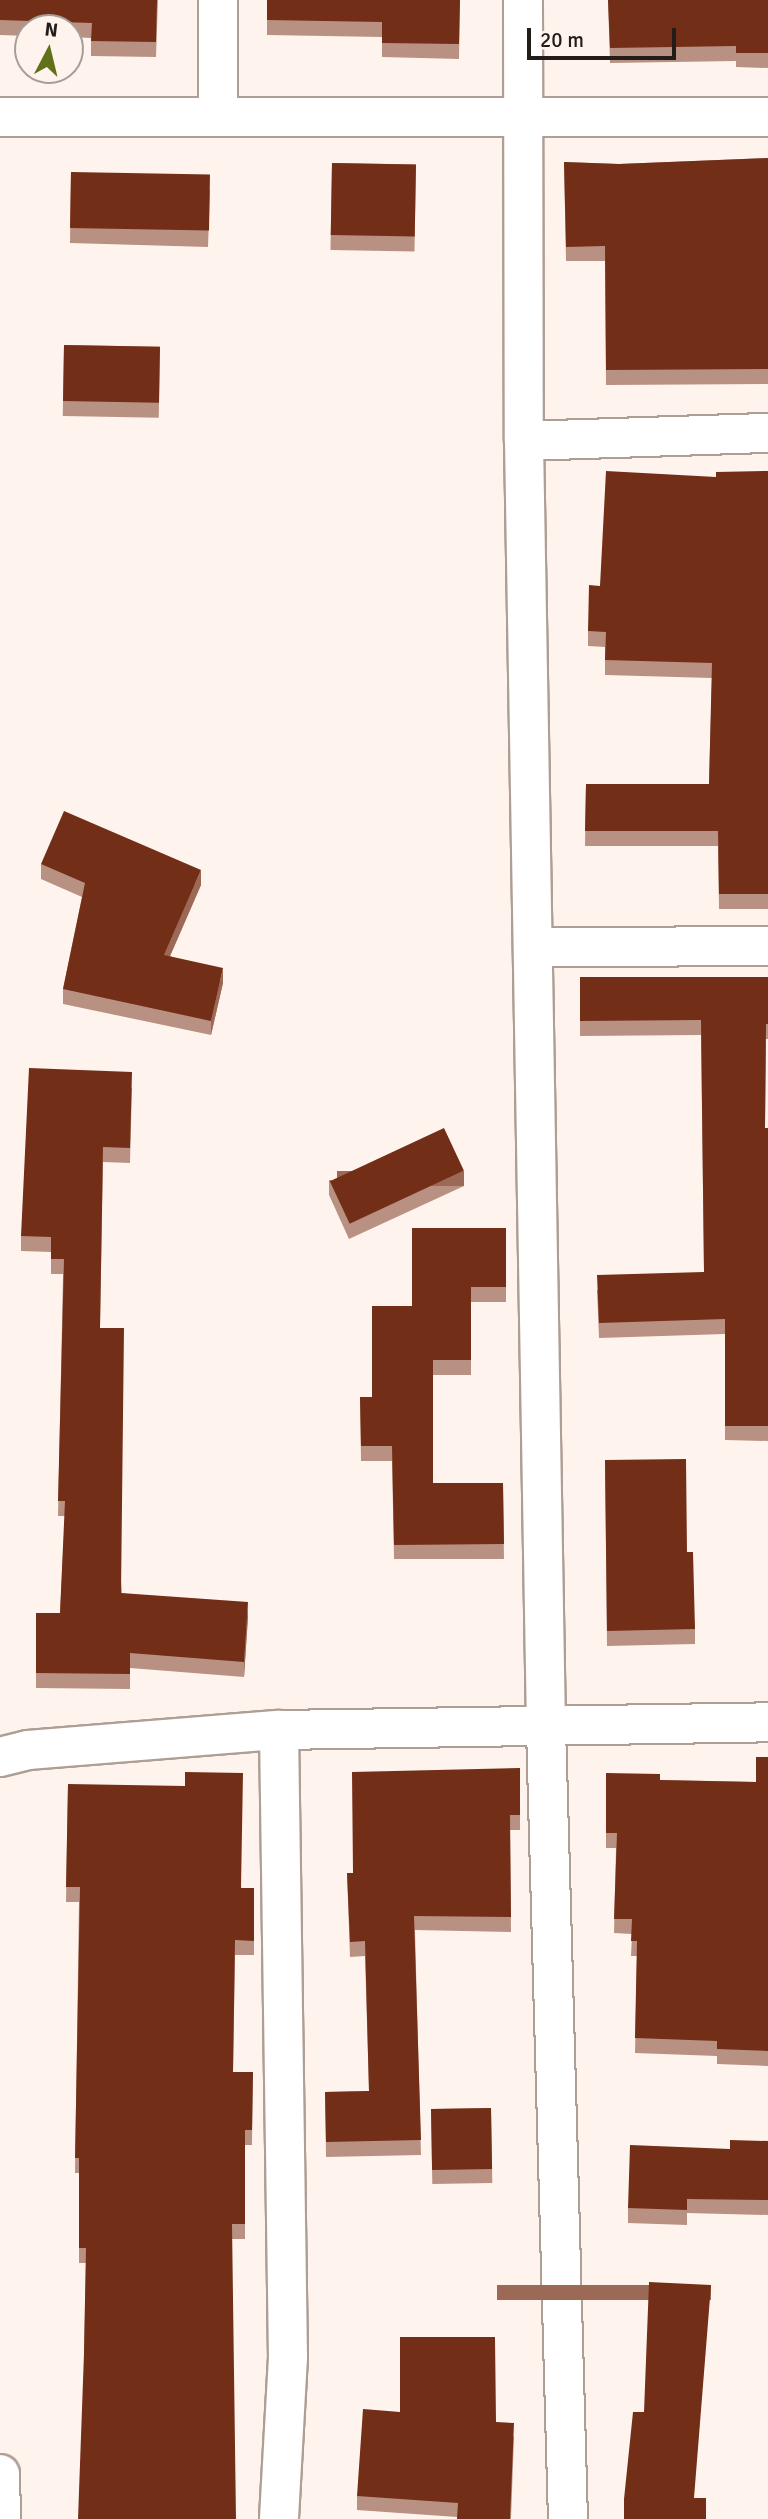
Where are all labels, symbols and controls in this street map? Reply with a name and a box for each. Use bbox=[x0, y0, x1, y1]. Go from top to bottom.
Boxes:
north arrow bbox=[14, 14, 84, 84]
scale bar bbox=[530, 14, 679, 58]
text: N bbox=[43, 17, 59, 43]
text: 20 m bbox=[540, 27, 584, 53]

